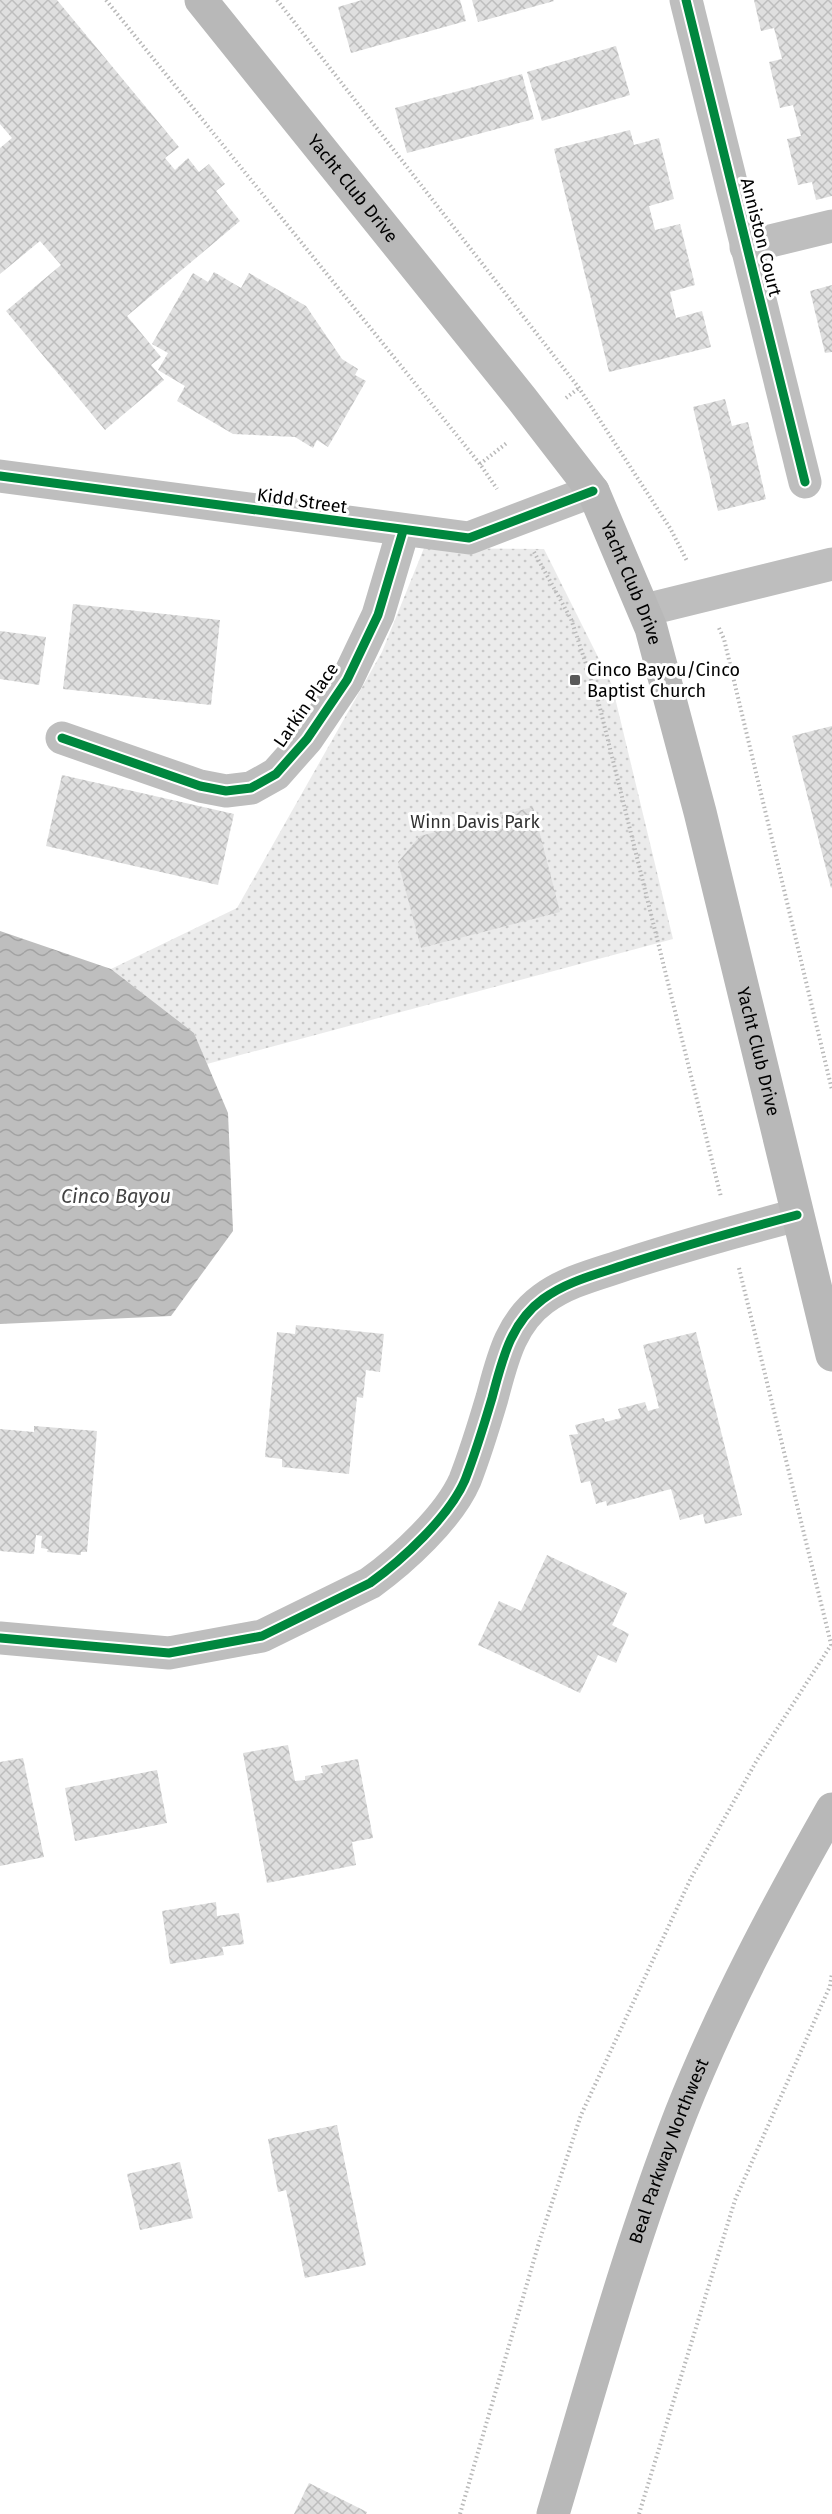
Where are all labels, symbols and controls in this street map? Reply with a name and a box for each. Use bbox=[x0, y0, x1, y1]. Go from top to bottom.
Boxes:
street label: Yacht Club Drive bbox=[303, 130, 403, 247]
street label: Anniston Court bbox=[736, 176, 786, 299]
street label: Kidd Street bbox=[256, 484, 349, 518]
street label: Yacht Club Drive bbox=[596, 518, 666, 647]
street label: Larkin Place bbox=[269, 658, 343, 752]
place label: Cinco Bayou/Cinco Baptist Church bbox=[587, 659, 740, 702]
marker: Cinco Bayou/Cinco Baptist Church bbox=[568, 673, 582, 687]
park label: Winn Davis Park bbox=[410, 811, 540, 833]
street label: Yacht Club Drive bbox=[732, 985, 785, 1118]
water label: Cinco Bayou bbox=[61, 1184, 171, 1208]
street label: Beal Parkway Northwest bbox=[624, 2055, 714, 2247]

